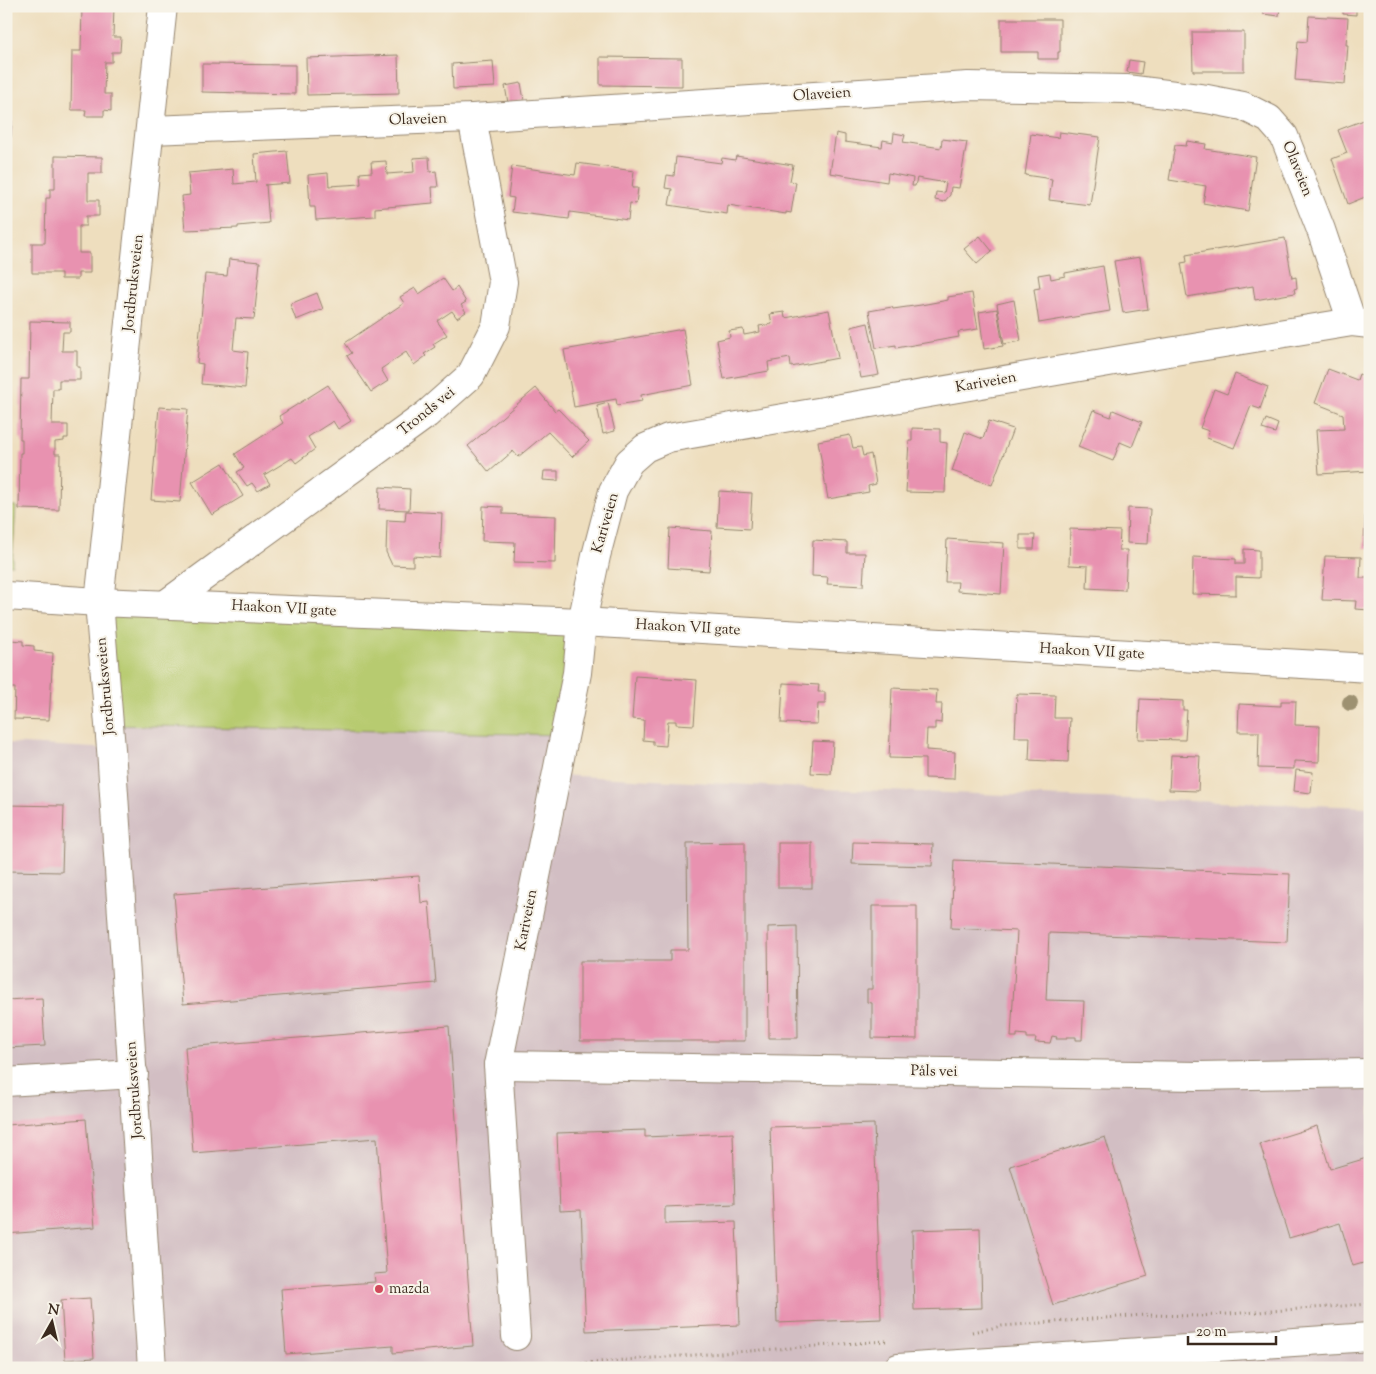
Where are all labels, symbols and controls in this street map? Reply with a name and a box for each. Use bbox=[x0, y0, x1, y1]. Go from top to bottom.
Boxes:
street label: Olaveien bbox=[792, 82, 852, 108]
street label: Olaveien bbox=[389, 108, 448, 132]
street label: Olaveien bbox=[1276, 138, 1318, 200]
street label: Jordbruksveien bbox=[118, 233, 150, 334]
street label: Kariveien bbox=[954, 367, 1018, 399]
street label: Tronds vei bbox=[394, 382, 460, 442]
street label: Kariveien bbox=[587, 490, 625, 556]
street label: Haakon VII gate bbox=[231, 596, 337, 622]
street label: Haakon VII gate bbox=[635, 615, 741, 641]
street label: Jordbruksveien bbox=[91, 636, 121, 737]
street label: Haakon VII gate bbox=[1039, 639, 1145, 665]
street label: Kariveien bbox=[511, 888, 543, 952]
street label: Jordbruksveien bbox=[121, 1040, 149, 1140]
street label: Påls vei bbox=[910, 1061, 958, 1083]
place label: mazda bbox=[389, 1279, 429, 1300]
marker: mazda bbox=[373, 1283, 385, 1295]
north arrow bbox=[28, 1296, 78, 1346]
text: N bbox=[47, 1300, 60, 1322]
scale bar bbox=[1188, 1314, 1276, 1346]
text: 20 m bbox=[1196, 1322, 1227, 1343]

